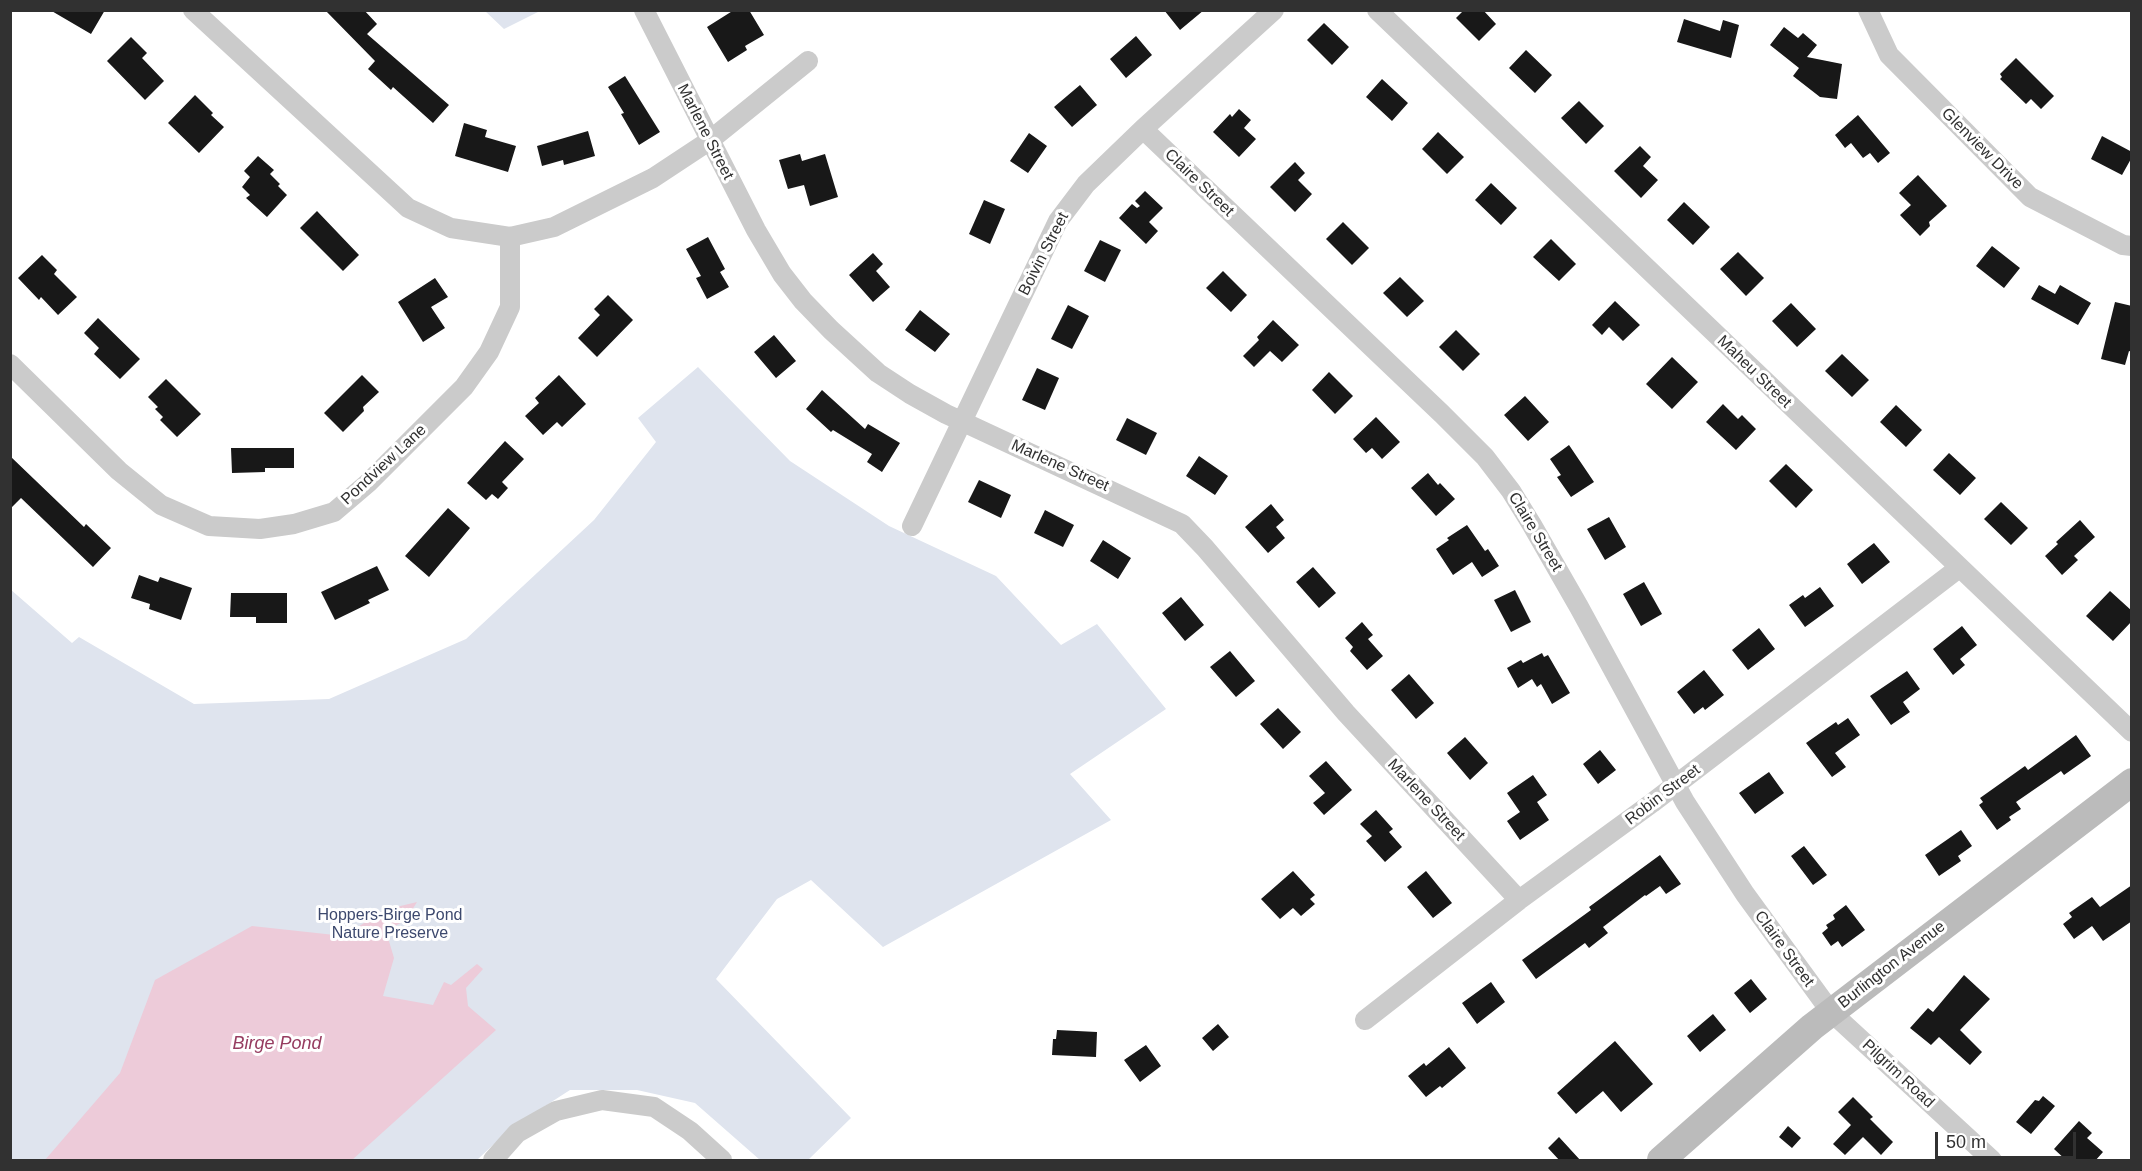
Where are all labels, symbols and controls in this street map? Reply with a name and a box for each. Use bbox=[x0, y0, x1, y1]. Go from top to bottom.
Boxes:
street label: Marlene Street bbox=[673, 81, 737, 183]
street label: Glenview Drive bbox=[1937, 104, 2027, 194]
street label: Claire Street bbox=[1160, 145, 1238, 221]
street label: Boivin Street bbox=[1015, 209, 1073, 299]
street label: Maheu Street bbox=[1713, 332, 1795, 412]
street label: Pondview Lane bbox=[337, 421, 431, 509]
street label: Marlene Street bbox=[1008, 436, 1112, 496]
street label: Claire Street bbox=[1504, 489, 1566, 575]
street label: Marlene Street bbox=[1383, 755, 1469, 845]
street label: Robin Street bbox=[1622, 761, 1704, 829]
park label: Hoppers-Birge Pond Nature Preserve bbox=[318, 906, 462, 944]
street label: Claire Street bbox=[1750, 907, 1818, 991]
street label: Burlington Avenue bbox=[1835, 917, 1949, 1013]
water label: Birge Pond bbox=[232, 1033, 322, 1055]
street label: Pilgrim Road bbox=[1858, 1036, 1938, 1112]
scale bar bbox=[1938, 1120, 2079, 1158]
text: 50 m bbox=[1946, 1132, 1986, 1152]

